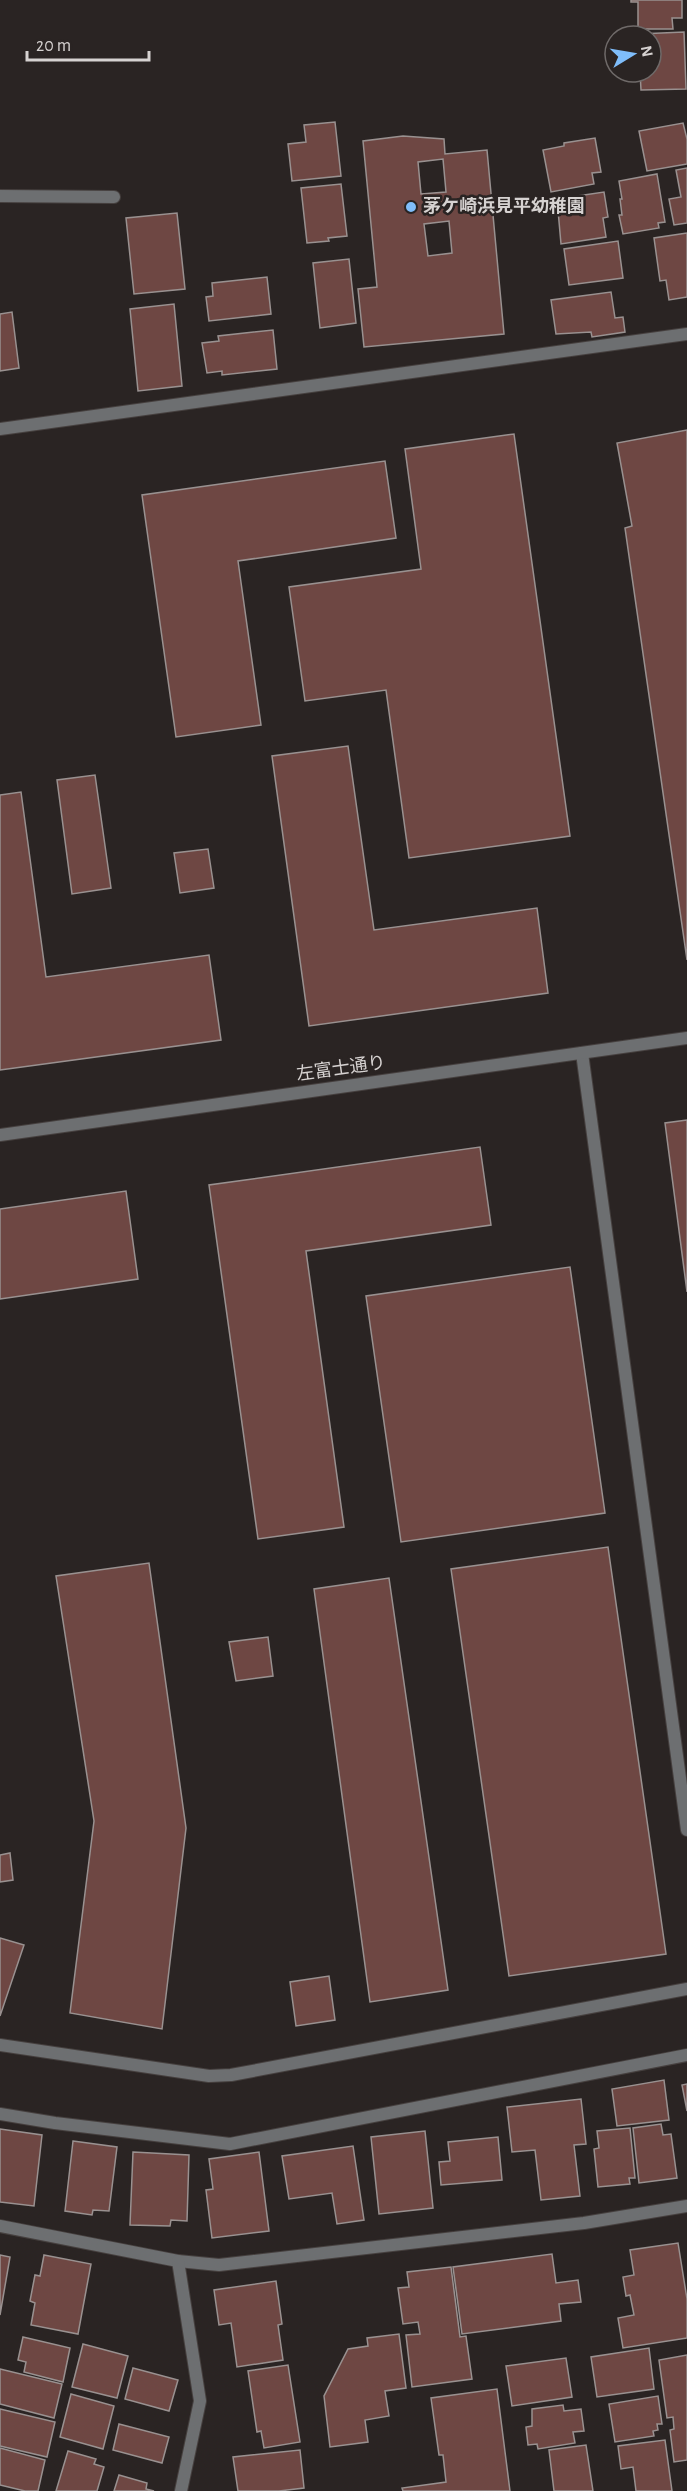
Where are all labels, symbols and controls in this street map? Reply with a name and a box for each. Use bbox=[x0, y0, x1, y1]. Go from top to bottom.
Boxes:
scale bar bbox=[27, 24, 148, 62]
north arrow bbox=[603, 24, 663, 84]
text: 20 m bbox=[36, 37, 71, 55]
text: N bbox=[638, 44, 656, 58]
place label: 茅ケ崎浜見平幼稚園 bbox=[423, 196, 585, 216]
marker: 茅ケ崎浜見平幼稚園 bbox=[404, 200, 418, 214]
street label: 左富士通り bbox=[295, 1052, 387, 1084]

